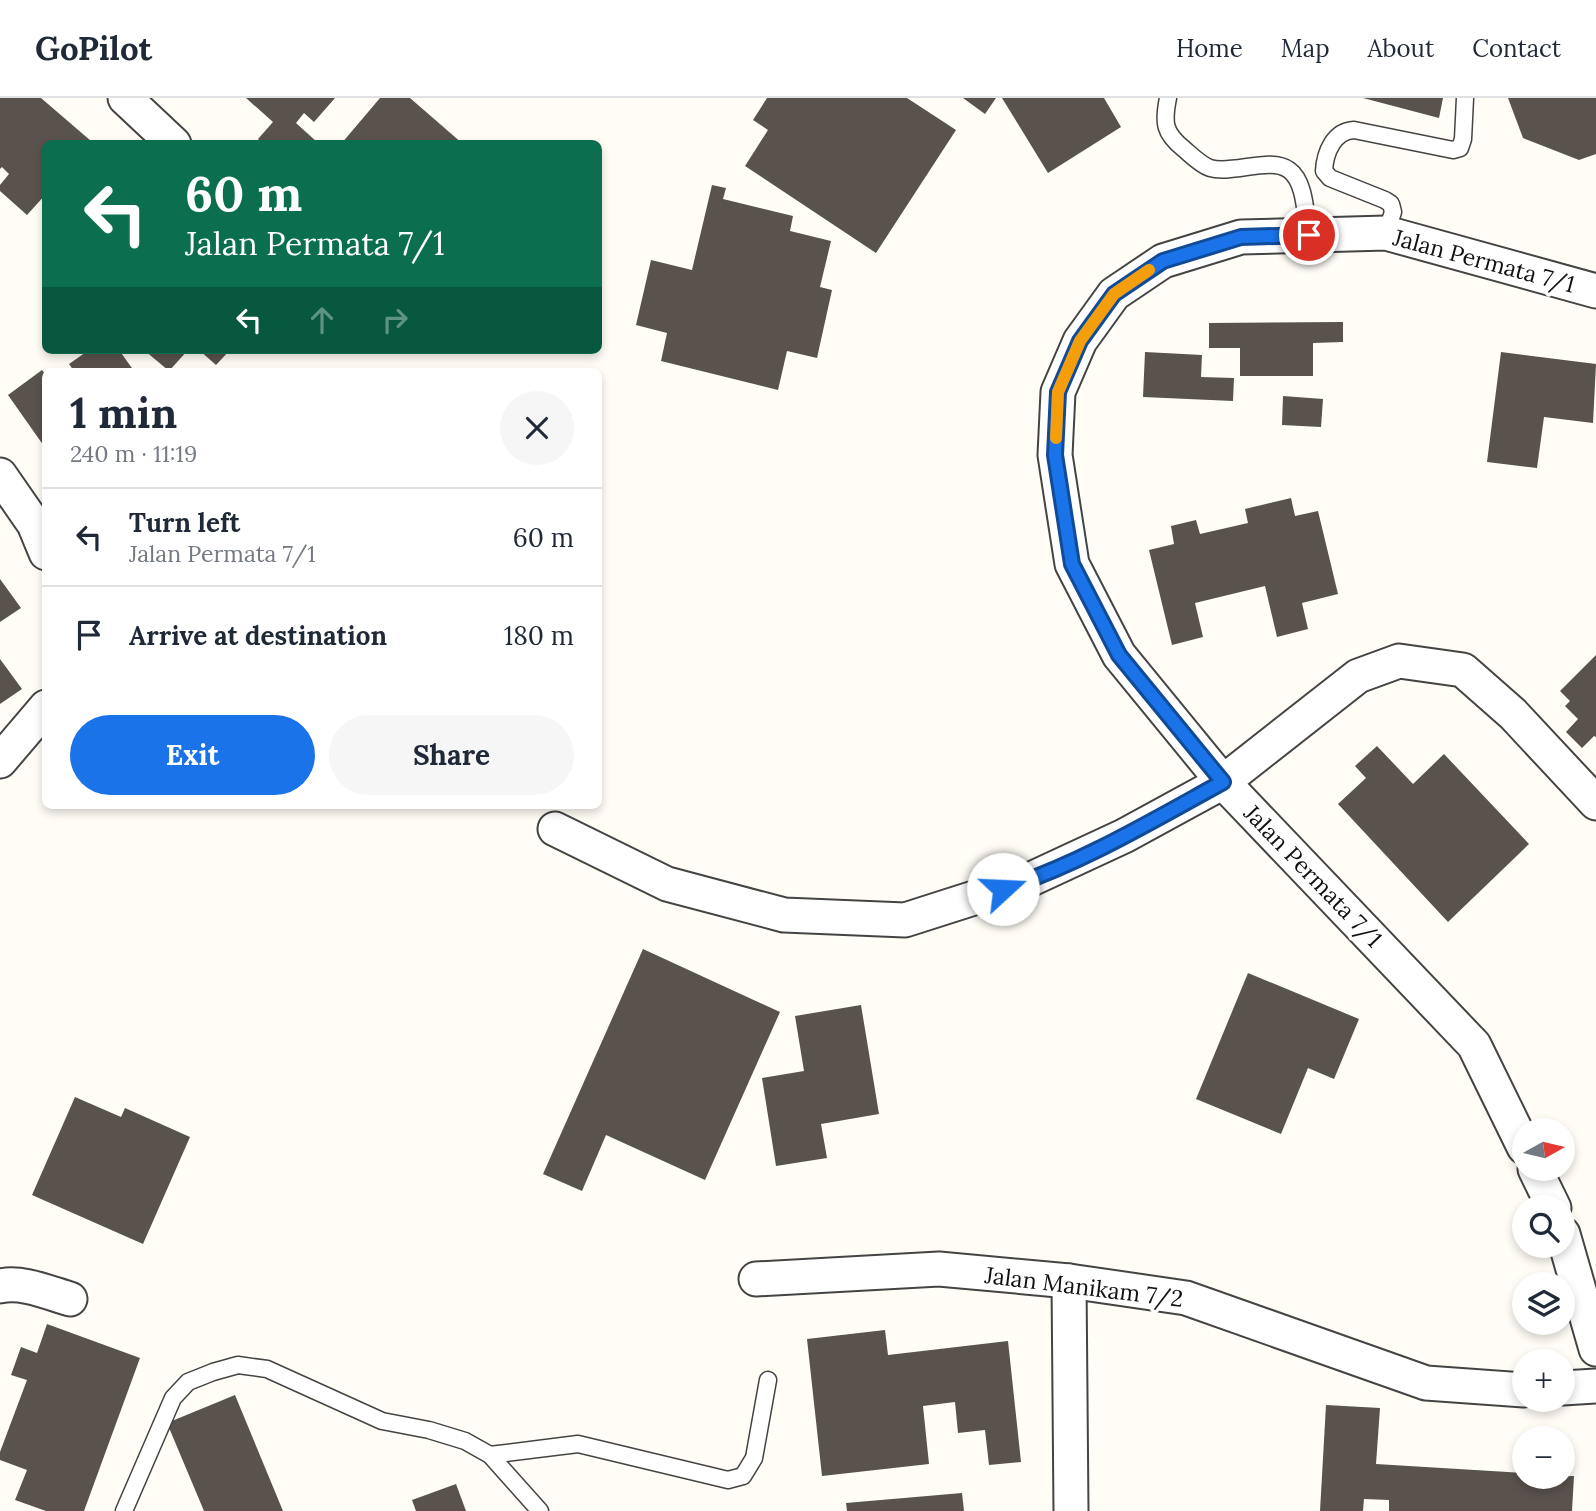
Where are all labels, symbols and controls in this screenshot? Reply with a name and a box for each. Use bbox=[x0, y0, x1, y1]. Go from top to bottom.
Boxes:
text: GoPilot bbox=[35, 27, 152, 69]
text: Home bbox=[1176, 33, 1243, 64]
text: Map bbox=[1281, 33, 1330, 64]
text: About bbox=[1368, 33, 1434, 64]
text: Contact bbox=[1472, 33, 1561, 64]
text: 60 m bbox=[185, 162, 302, 224]
icon: left bbox=[70, 168, 161, 259]
pin bbox=[1279, 205, 1339, 265]
icon: arrive bbox=[1290, 216, 1328, 254]
street label: Jalan Permata 7/1 bbox=[1389, 222, 1578, 300]
text: Jalan Permata 7/1 bbox=[185, 223, 445, 264]
icon: left bbox=[230, 301, 268, 339]
icon: ahead bbox=[303, 301, 341, 339]
icon: right bbox=[376, 301, 414, 339]
text: 1 min bbox=[70, 386, 177, 440]
button: close bbox=[500, 391, 574, 465]
text: 240 m · 11:19 bbox=[70, 439, 197, 468]
text: Turn left bbox=[129, 506, 240, 539]
icon: left bbox=[70, 518, 108, 556]
text: 60 m bbox=[513, 521, 574, 554]
text: Jalan Permata 7/1 bbox=[129, 539, 316, 568]
icon: arrive bbox=[70, 616, 108, 654]
text: Arrive at destination bbox=[129, 619, 387, 652]
text: 180 m bbox=[504, 619, 574, 652]
button: Exit bbox=[70, 715, 315, 795]
button: Share bbox=[329, 715, 574, 795]
street label: Jalan Permata 7/1 bbox=[1237, 798, 1389, 954]
position arrow bbox=[966, 852, 1040, 926]
north arrow bbox=[1512, 1118, 1575, 1181]
map controls bbox=[1512, 1118, 1575, 1489]
button: search bbox=[1512, 1195, 1575, 1258]
street label: Jalan Manikam 7/2 bbox=[982, 1260, 1185, 1314]
button: layers bbox=[1512, 1272, 1575, 1335]
button: + bbox=[1512, 1349, 1575, 1412]
button: − bbox=[1512, 1426, 1575, 1489]

